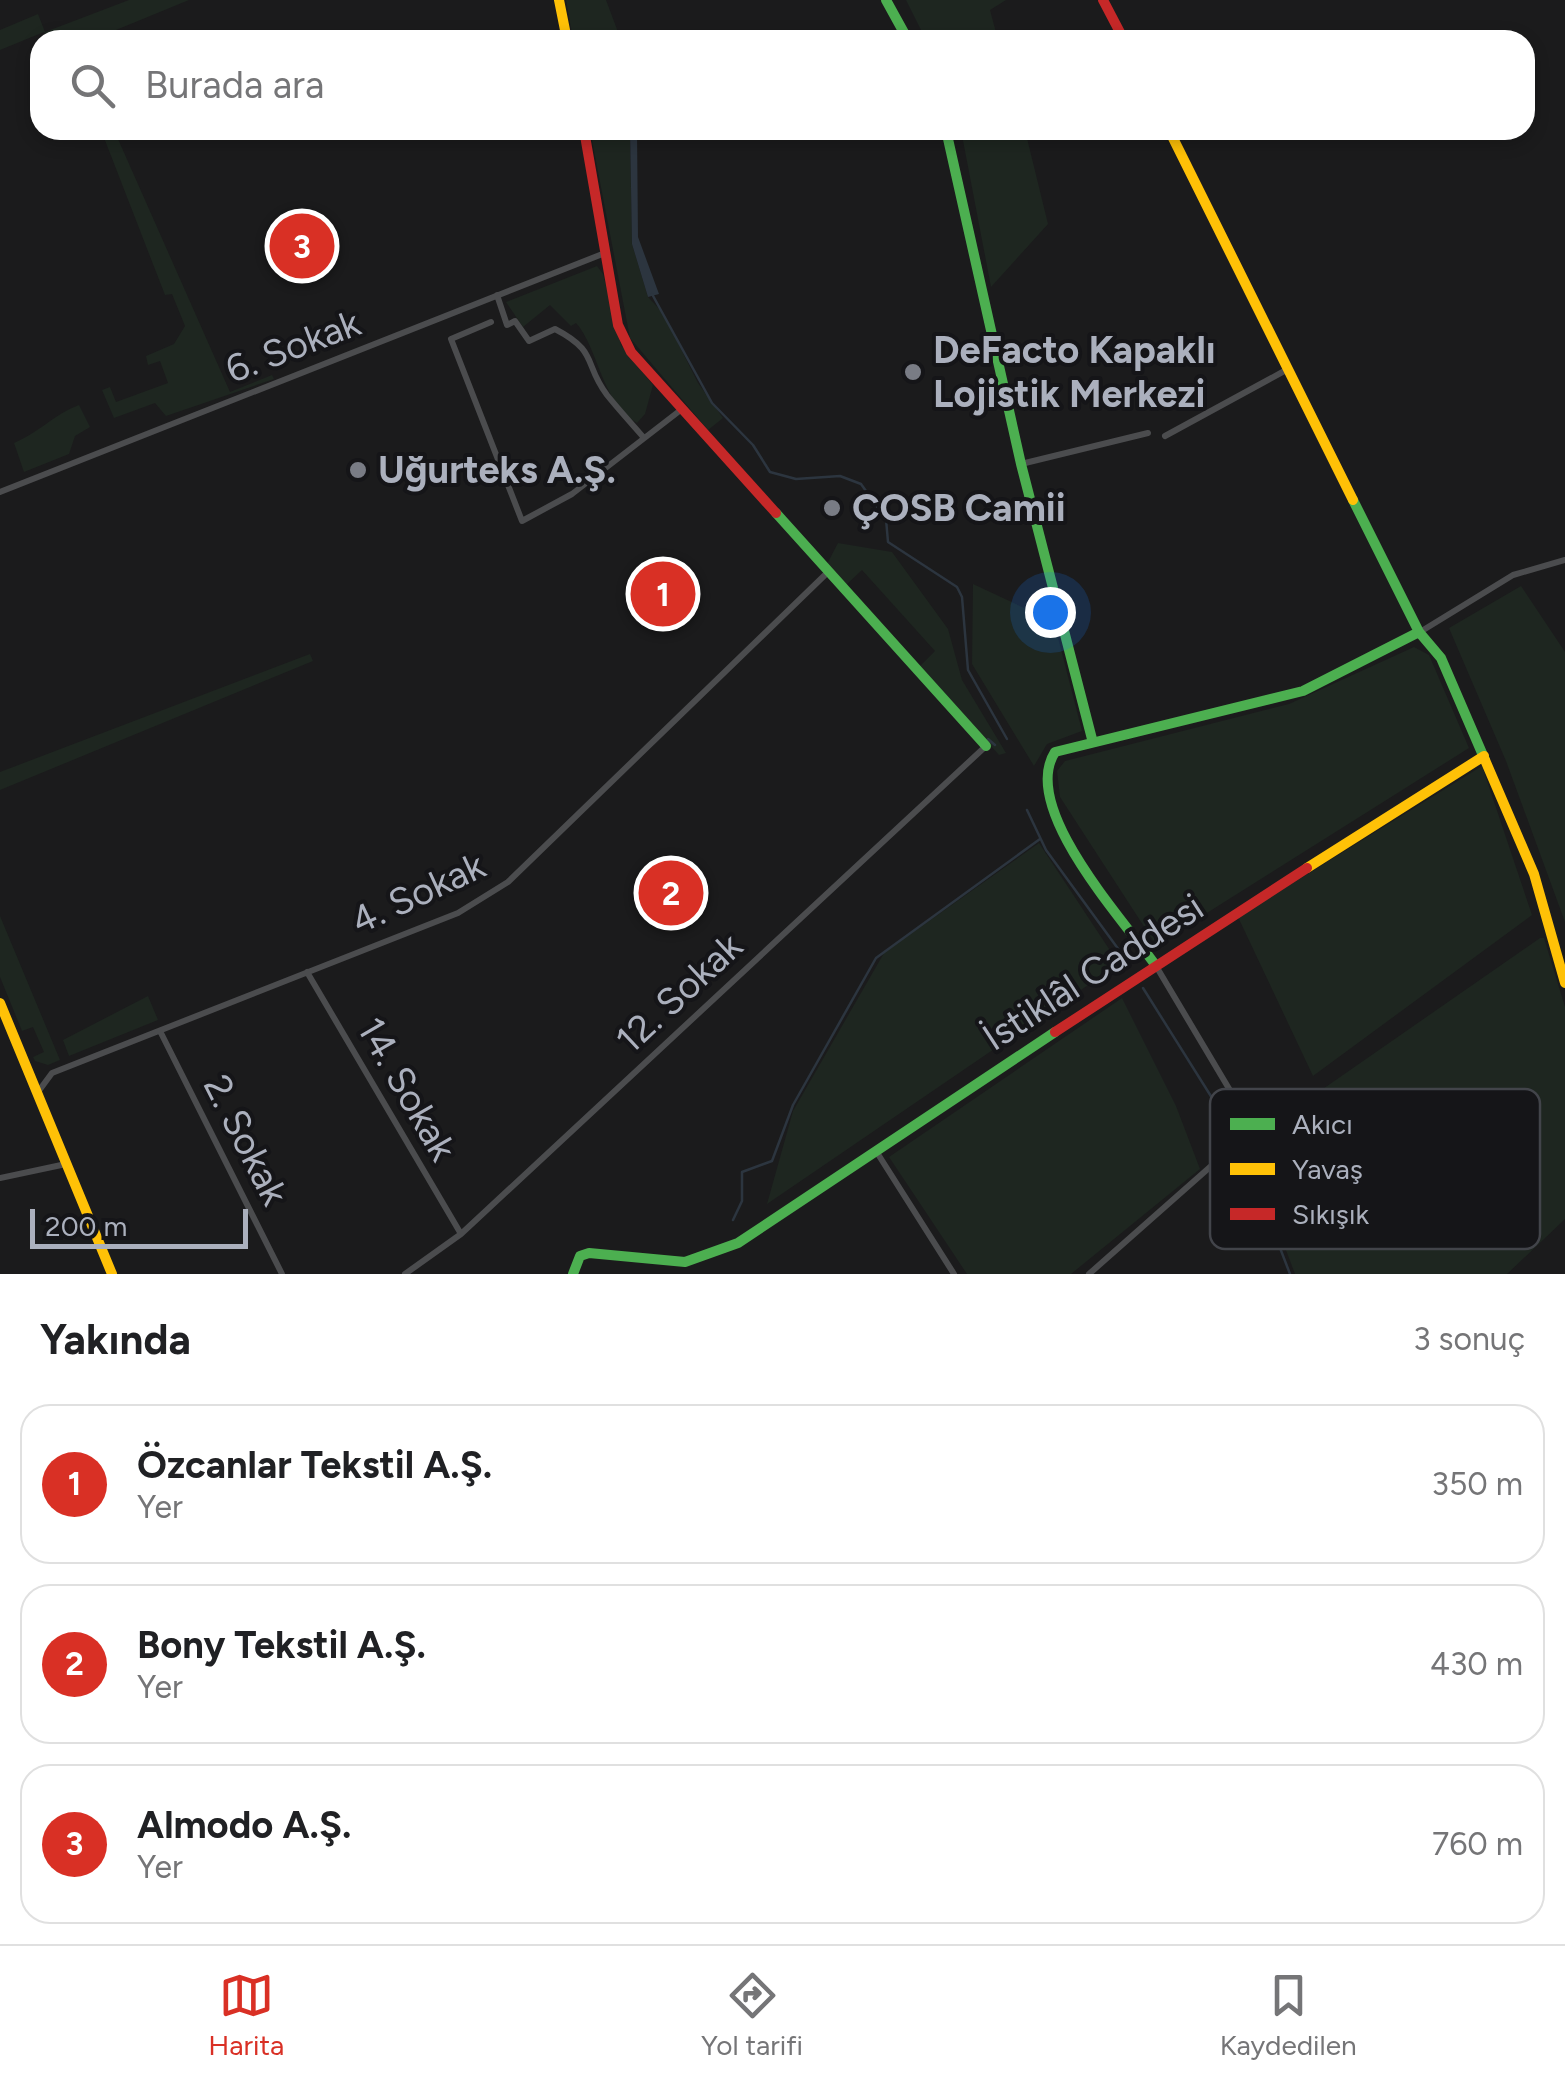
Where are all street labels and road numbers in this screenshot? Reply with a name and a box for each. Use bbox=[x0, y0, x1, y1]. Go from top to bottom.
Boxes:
street label: 6. Sokak bbox=[219, 299, 367, 393]
street label: 4. Sokak bbox=[344, 842, 493, 944]
street label: İstiklâl Caddesi bbox=[974, 884, 1212, 1060]
street label: 12. Sokak bbox=[606, 923, 752, 1063]
street label: 14. Sokak bbox=[348, 1009, 467, 1169]
street label: 2. Sokak bbox=[194, 1067, 298, 1213]

